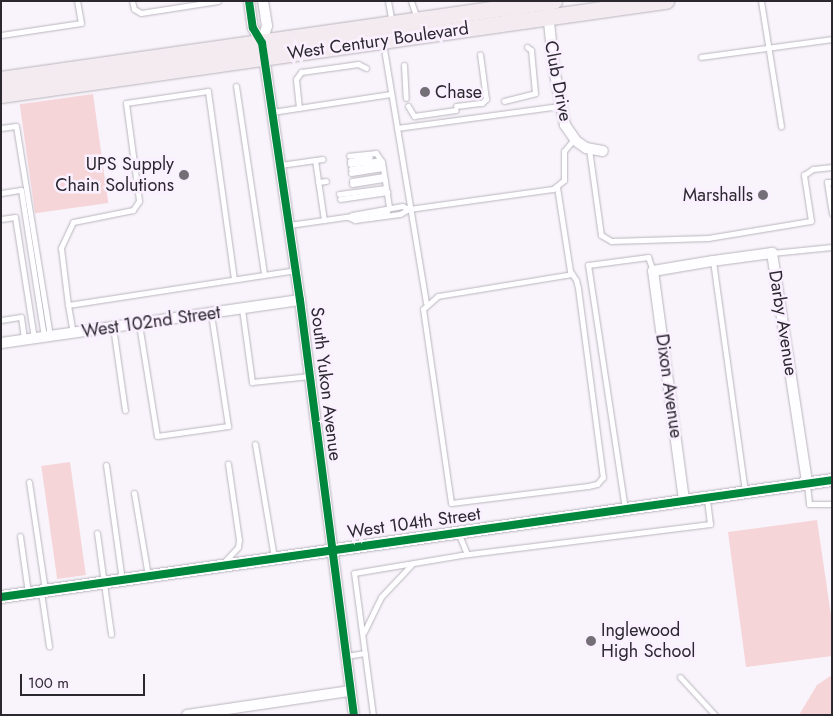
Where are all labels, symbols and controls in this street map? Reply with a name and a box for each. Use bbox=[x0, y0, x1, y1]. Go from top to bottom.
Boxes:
street label: West Century Boulevard bbox=[286, 18, 470, 64]
street label: Club Drive bbox=[540, 39, 576, 123]
place label: Chase bbox=[435, 81, 482, 103]
marker: Chase bbox=[419, 86, 431, 98]
place label: UPS Supply Chain Solutions bbox=[55, 154, 174, 196]
marker: UPS Supply Chain Solutions bbox=[178, 169, 190, 181]
place label: Marshalls bbox=[683, 184, 753, 206]
marker: Marshalls bbox=[757, 189, 769, 201]
street label: Darby Avenue bbox=[764, 269, 802, 377]
street label: West 102nd Street bbox=[80, 302, 222, 342]
street label: South Yukon Avenue bbox=[306, 306, 346, 462]
street label: Dixon Avenue bbox=[651, 333, 687, 439]
street label: West 104th Street bbox=[346, 503, 482, 543]
place label: Inglewood High School bbox=[601, 620, 695, 662]
marker: Inglewood High School bbox=[585, 635, 597, 647]
scale bar bbox=[22, 664, 148, 696]
text: 100 m bbox=[28, 672, 69, 694]

